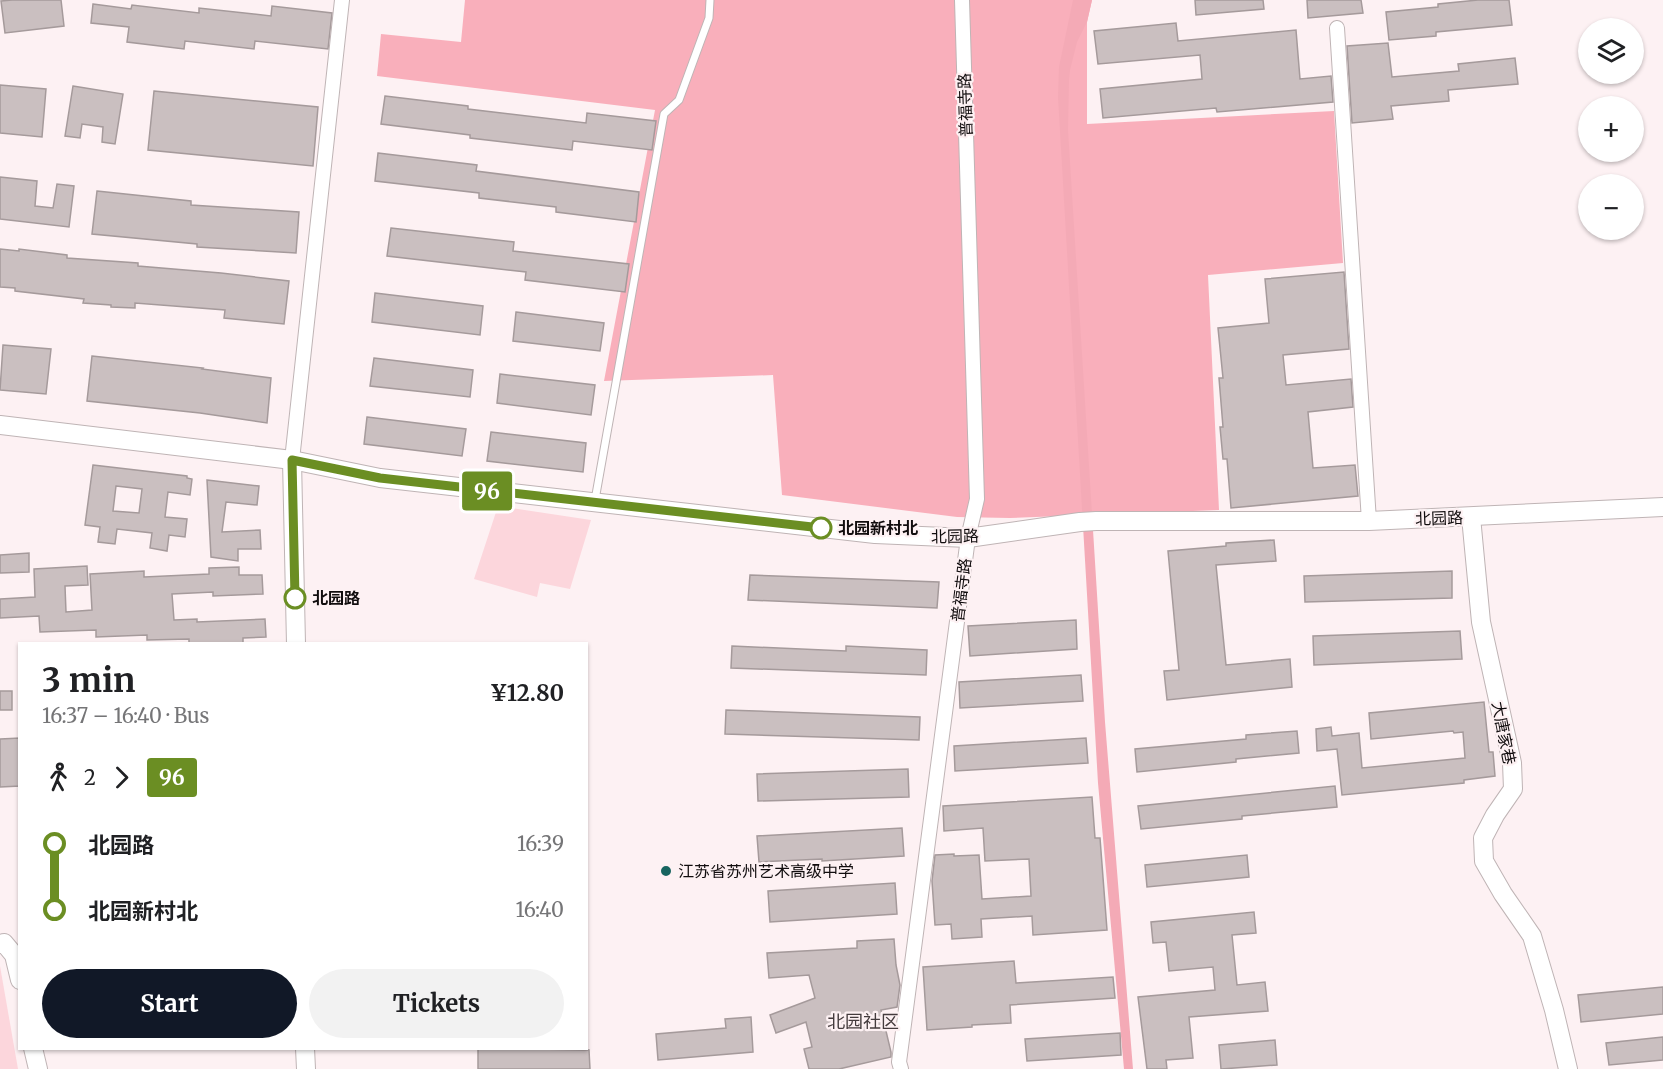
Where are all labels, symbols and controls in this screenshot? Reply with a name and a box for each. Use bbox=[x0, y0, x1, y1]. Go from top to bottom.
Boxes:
map controls bbox=[1578, 18, 1644, 240]
button: layers bbox=[1578, 18, 1644, 84]
street label: 普福寺路 bbox=[954, 73, 976, 137]
button: + bbox=[1578, 96, 1644, 162]
button: − bbox=[1578, 174, 1644, 240]
line badge: 96 bbox=[460, 472, 514, 510]
text: 96 bbox=[474, 478, 500, 505]
street label: 北园路 bbox=[1415, 507, 1463, 529]
marker: 北园新村北 bbox=[810, 517, 832, 539]
place label: 北园新村北 bbox=[838, 518, 918, 538]
street label: 北园路 bbox=[931, 526, 979, 546]
street label: 普福寺路 bbox=[947, 557, 975, 623]
marker: 北园路 bbox=[284, 587, 306, 609]
place label: 北园路 bbox=[312, 588, 360, 608]
text: 3 min bbox=[42, 660, 135, 701]
text: ¥12.80 bbox=[490, 679, 564, 707]
street label: 大唐家巷 bbox=[1488, 700, 1520, 766]
text: 16:37 – 16:40 · Bus bbox=[42, 703, 209, 728]
icon: walk bbox=[42, 761, 75, 794]
icon: forward bbox=[105, 761, 138, 794]
text: 96 bbox=[159, 764, 185, 791]
text: 2 bbox=[84, 765, 96, 790]
text: 北园路 bbox=[88, 831, 154, 859]
text: 16:39 bbox=[517, 831, 564, 856]
place label: 江苏省苏州艺术高级中学 bbox=[678, 861, 854, 881]
marker: 江苏省苏州艺术高级中学 bbox=[659, 864, 673, 878]
text: 北园新村北 bbox=[88, 897, 198, 925]
text: 16:40 bbox=[515, 897, 564, 922]
button: Start bbox=[42, 969, 297, 1038]
button: Tickets bbox=[309, 969, 564, 1038]
district label: 北园社区 bbox=[827, 1010, 899, 1033]

